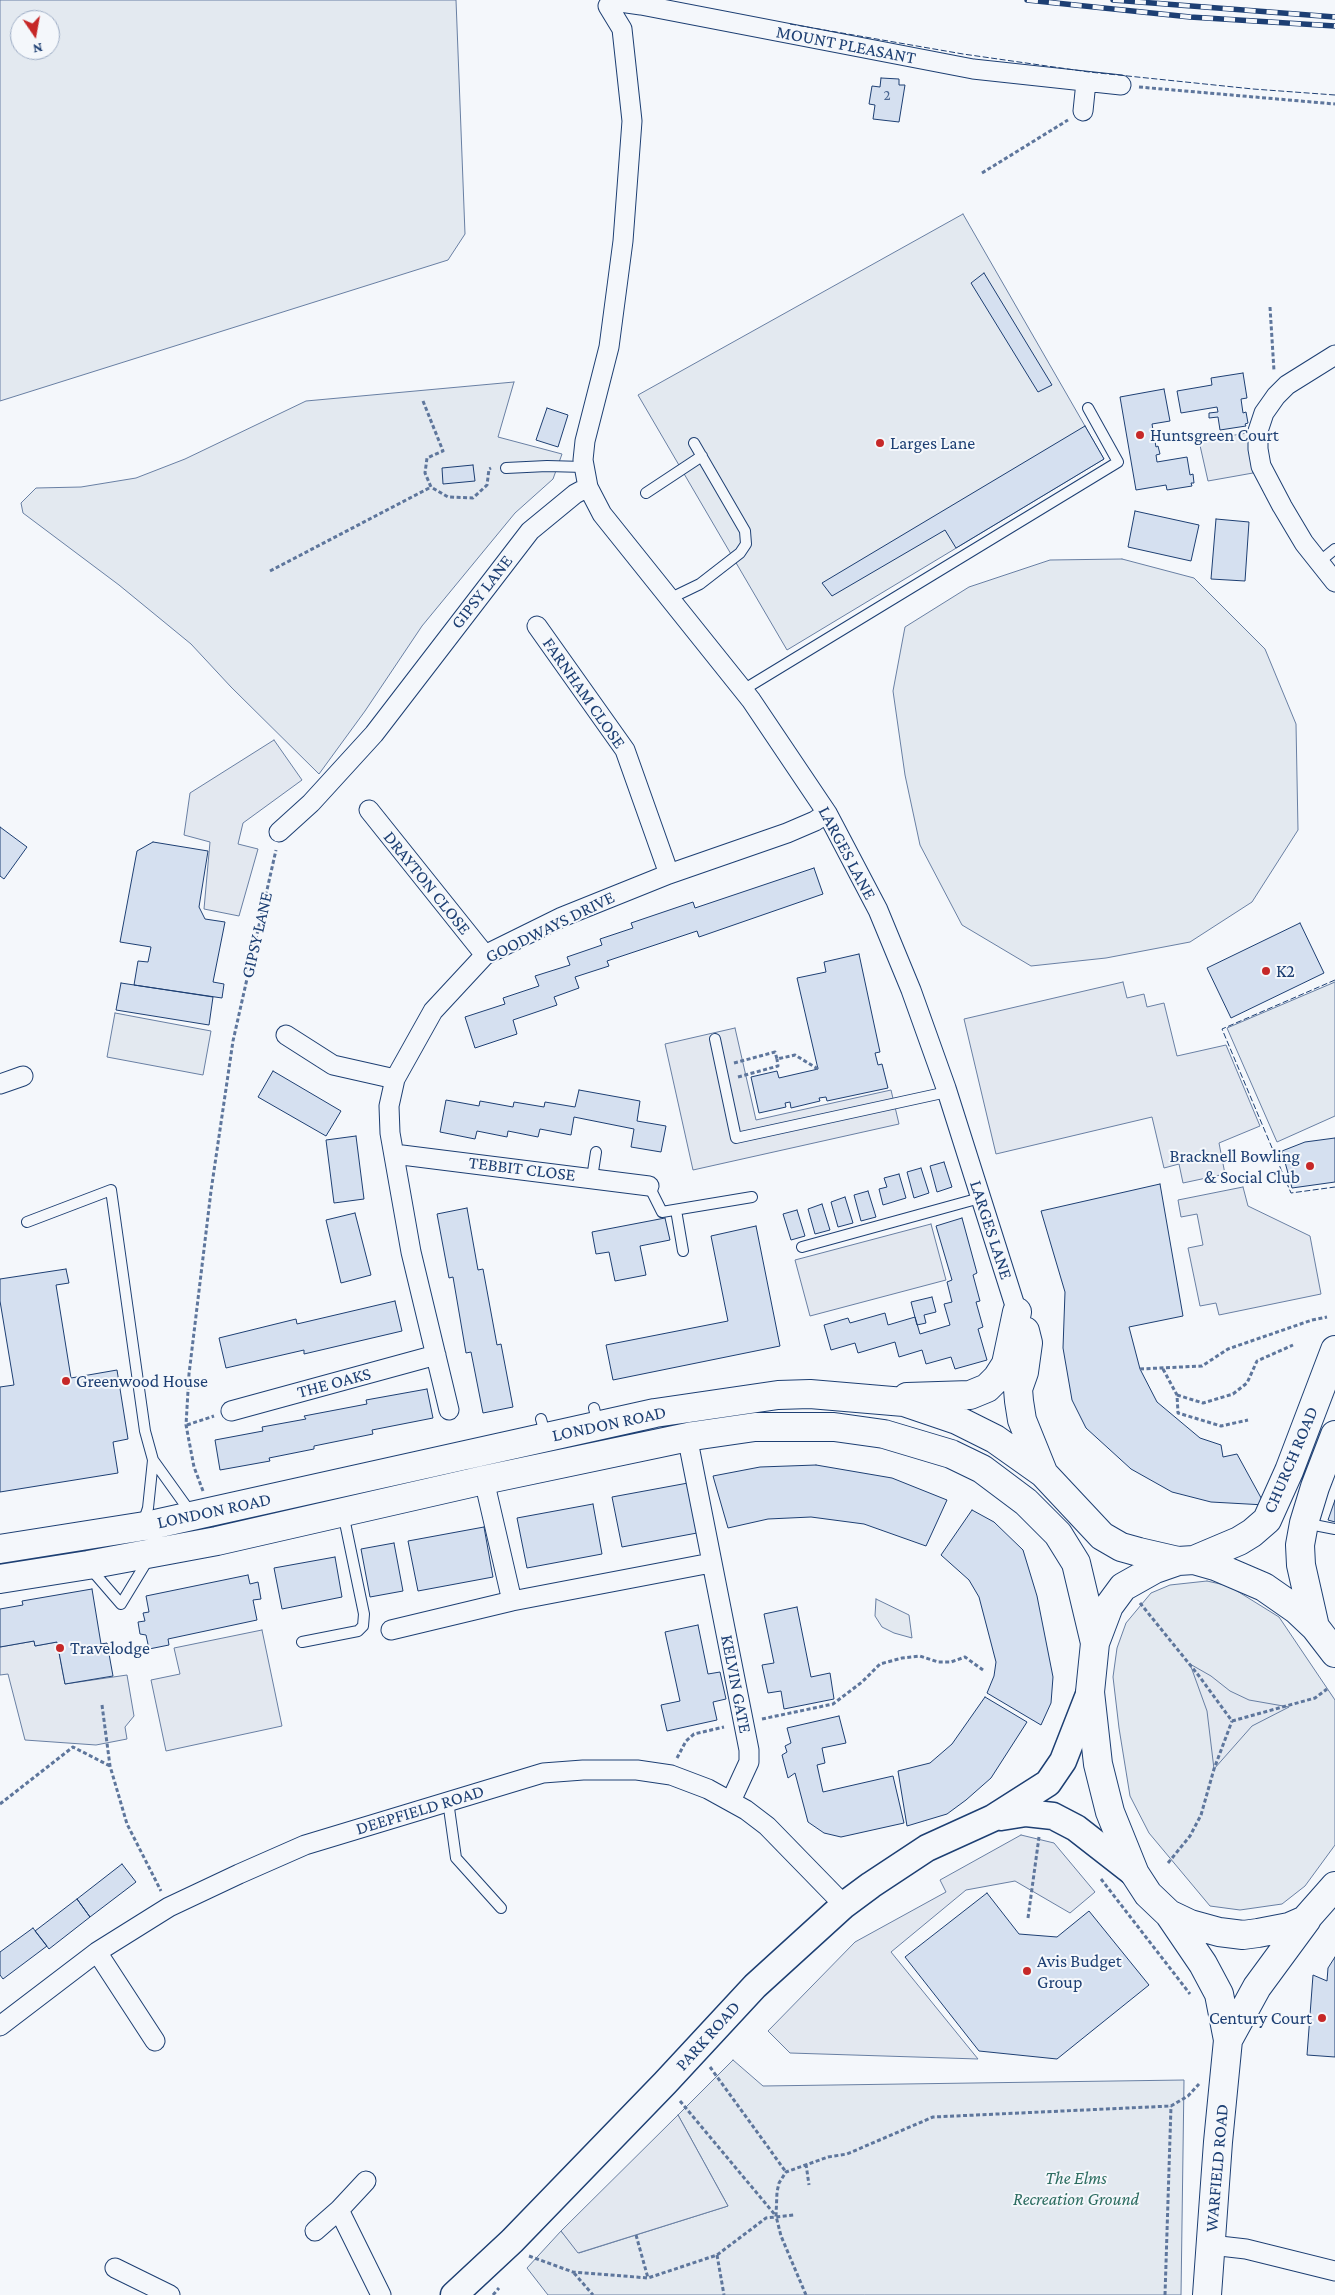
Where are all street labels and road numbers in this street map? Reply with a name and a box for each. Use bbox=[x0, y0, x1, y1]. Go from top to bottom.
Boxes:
street label: MOUNT PLEASANT bbox=[774, 21, 918, 69]
street label: GIPSY LANE bbox=[446, 551, 518, 633]
street label: FARNHAM CLOSE bbox=[538, 633, 630, 753]
street label: LARGES LANE bbox=[813, 803, 881, 903]
street label: DRAYTON CLOSE bbox=[379, 827, 475, 939]
street label: GOODWAYS DRIVE bbox=[482, 886, 618, 968]
street label: GIPSY LANE bbox=[237, 890, 277, 980]
street label: TEBBIT CLOSE bbox=[467, 1152, 577, 1186]
street label: LARGES LANE bbox=[965, 1178, 1017, 1282]
street label: THE OAKS bbox=[295, 1363, 373, 1403]
street label: LONDON ROAD bbox=[550, 1401, 668, 1447]
street label: CHURCH ROAD bbox=[1259, 1403, 1323, 1517]
street label: LONDON ROAD bbox=[155, 1488, 273, 1534]
street label: KELVIN GATE bbox=[716, 1633, 756, 1735]
street label: DEEPFIELD ROAD bbox=[353, 1780, 487, 1840]
street label: PARK ROAD bbox=[671, 1997, 745, 2075]
street label: WARFIELD ROAD bbox=[1201, 2103, 1233, 2233]

